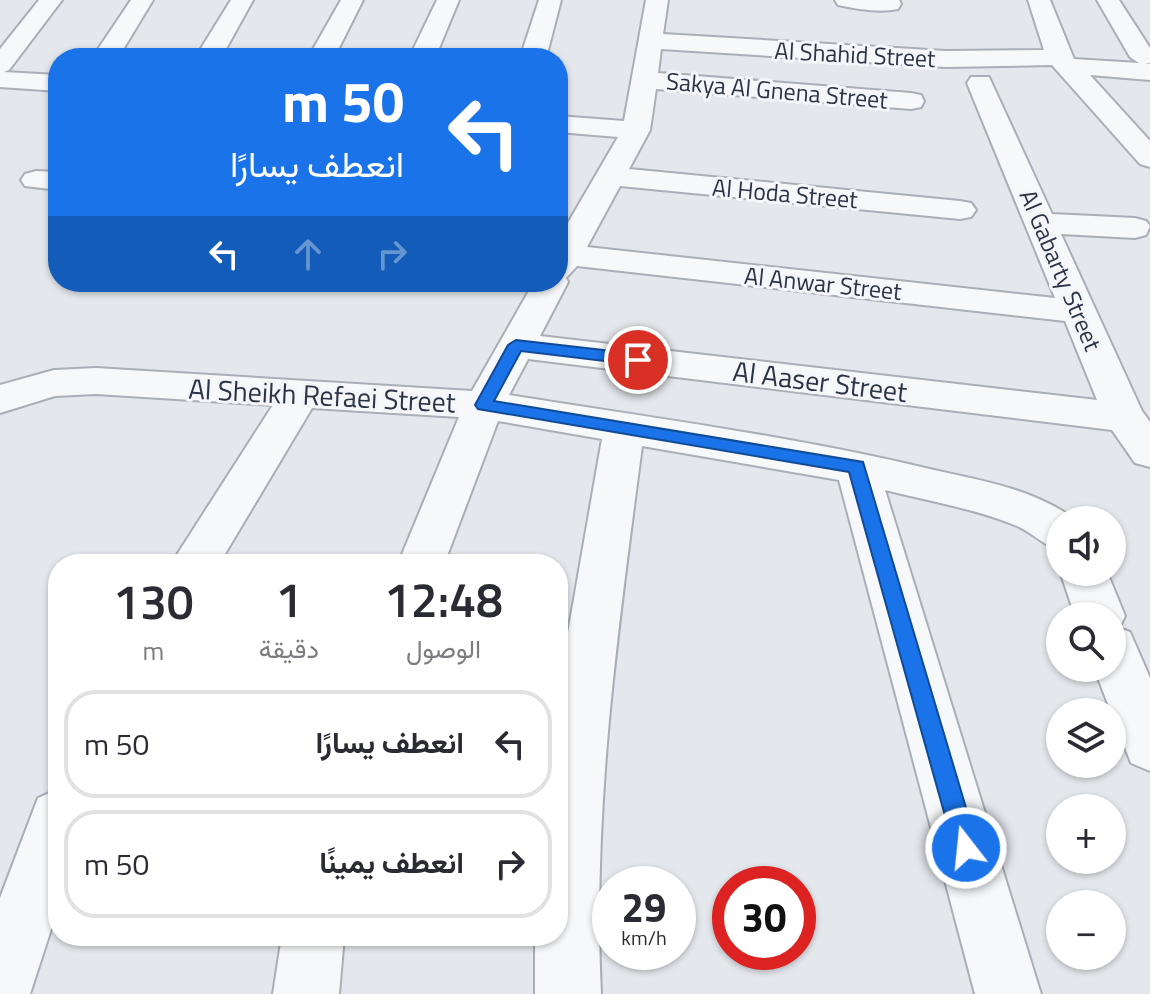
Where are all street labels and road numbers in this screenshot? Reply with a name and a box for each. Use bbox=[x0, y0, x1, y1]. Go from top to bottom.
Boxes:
street label: Al Shahid Street bbox=[774, 32, 937, 76]
street label: Sakya Al Gnena Street bbox=[665, 62, 890, 118]
street label: Al Hoda Street bbox=[711, 169, 860, 217]
street label: Al Gabarty Street bbox=[1011, 184, 1111, 357]
street label: Al Anwar Street bbox=[743, 257, 904, 309]
street label: Al Aaser Street bbox=[730, 349, 910, 413]
street label: Al Sheikh Refaei Street bbox=[187, 367, 457, 423]

